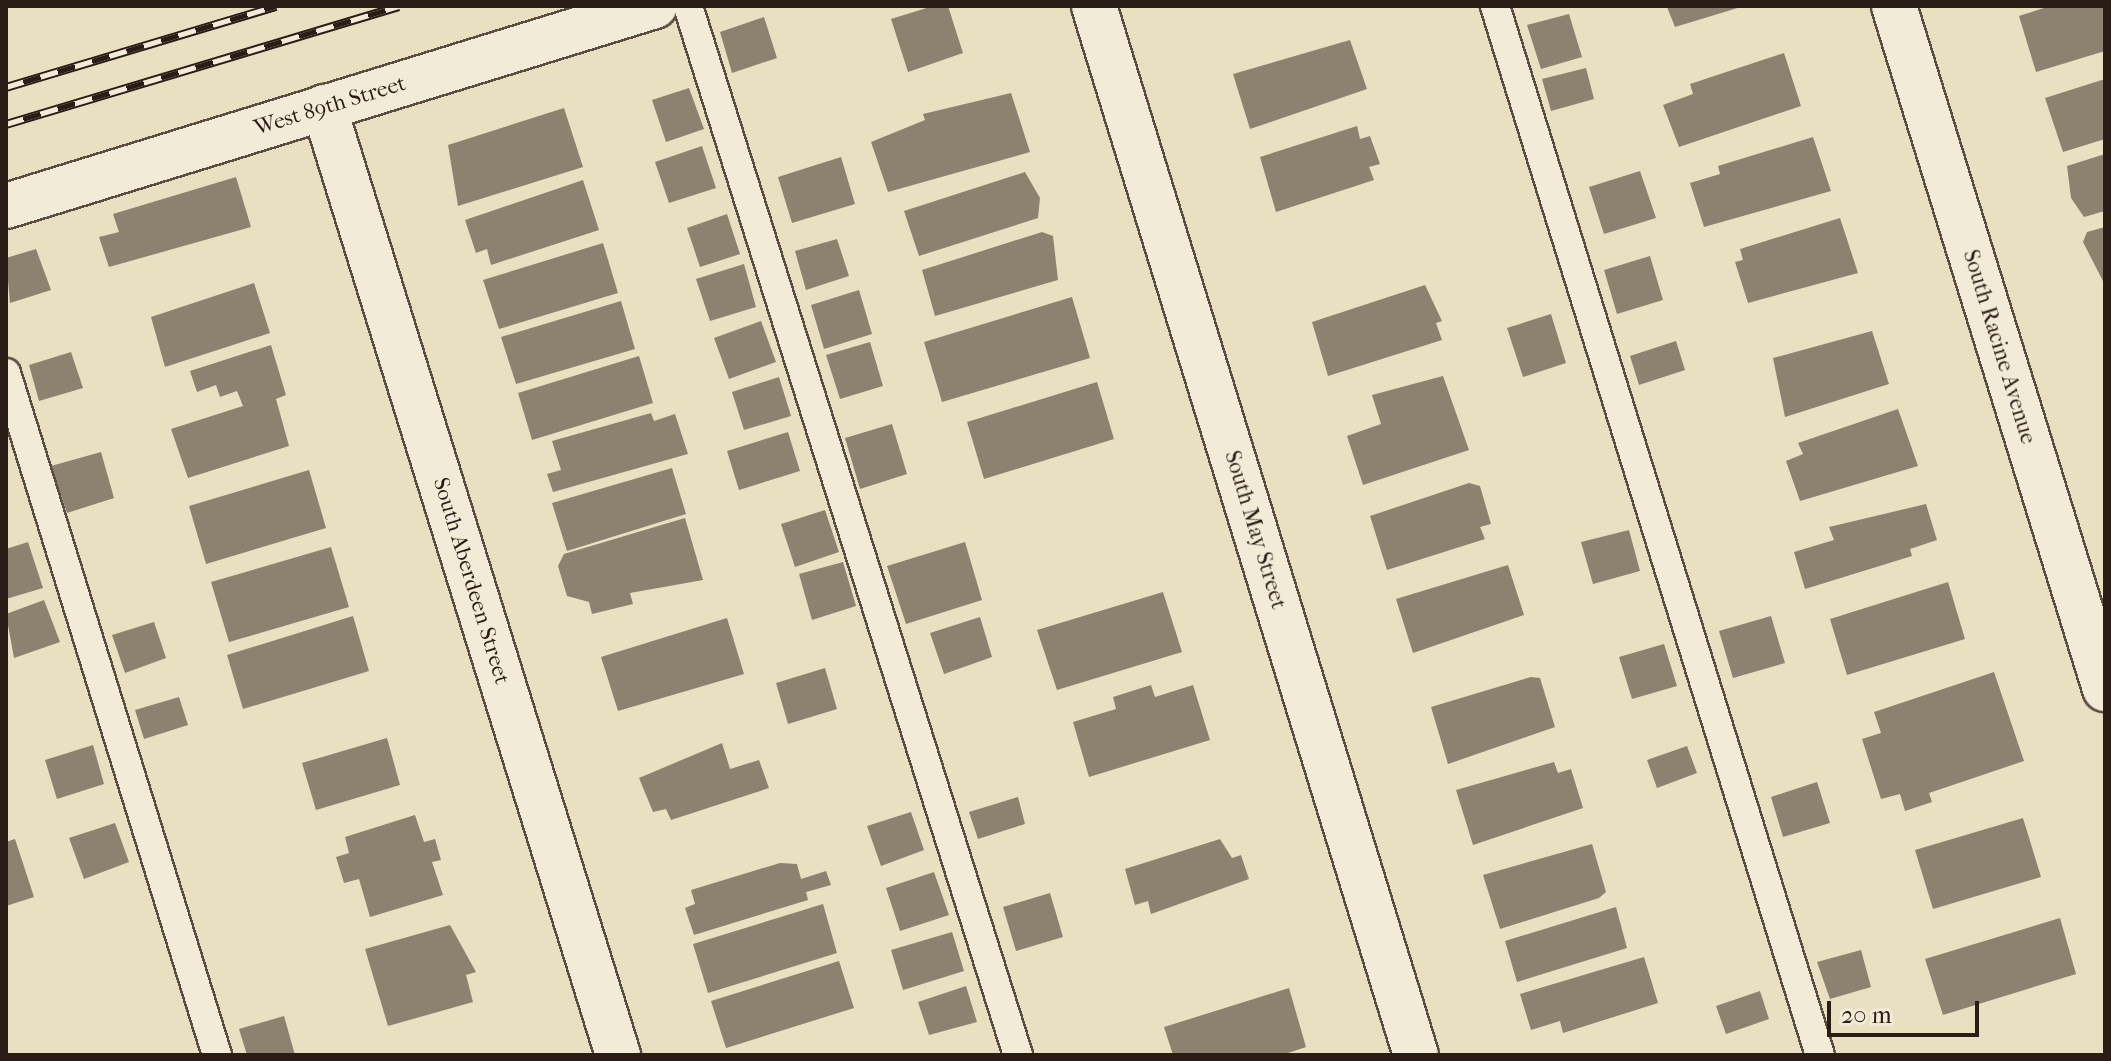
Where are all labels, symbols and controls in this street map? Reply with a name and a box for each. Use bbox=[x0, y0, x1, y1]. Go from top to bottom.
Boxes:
street label: West 89th Street bbox=[251, 70, 409, 142]
street label: South Racine Avenue bbox=[1957, 247, 2041, 447]
street label: South May Street bbox=[1218, 448, 1292, 612]
street label: South Aberdeen Street bbox=[427, 474, 515, 688]
scale bar bbox=[1831, 985, 1983, 1035]
text: 20 m bbox=[1841, 1001, 1892, 1029]

